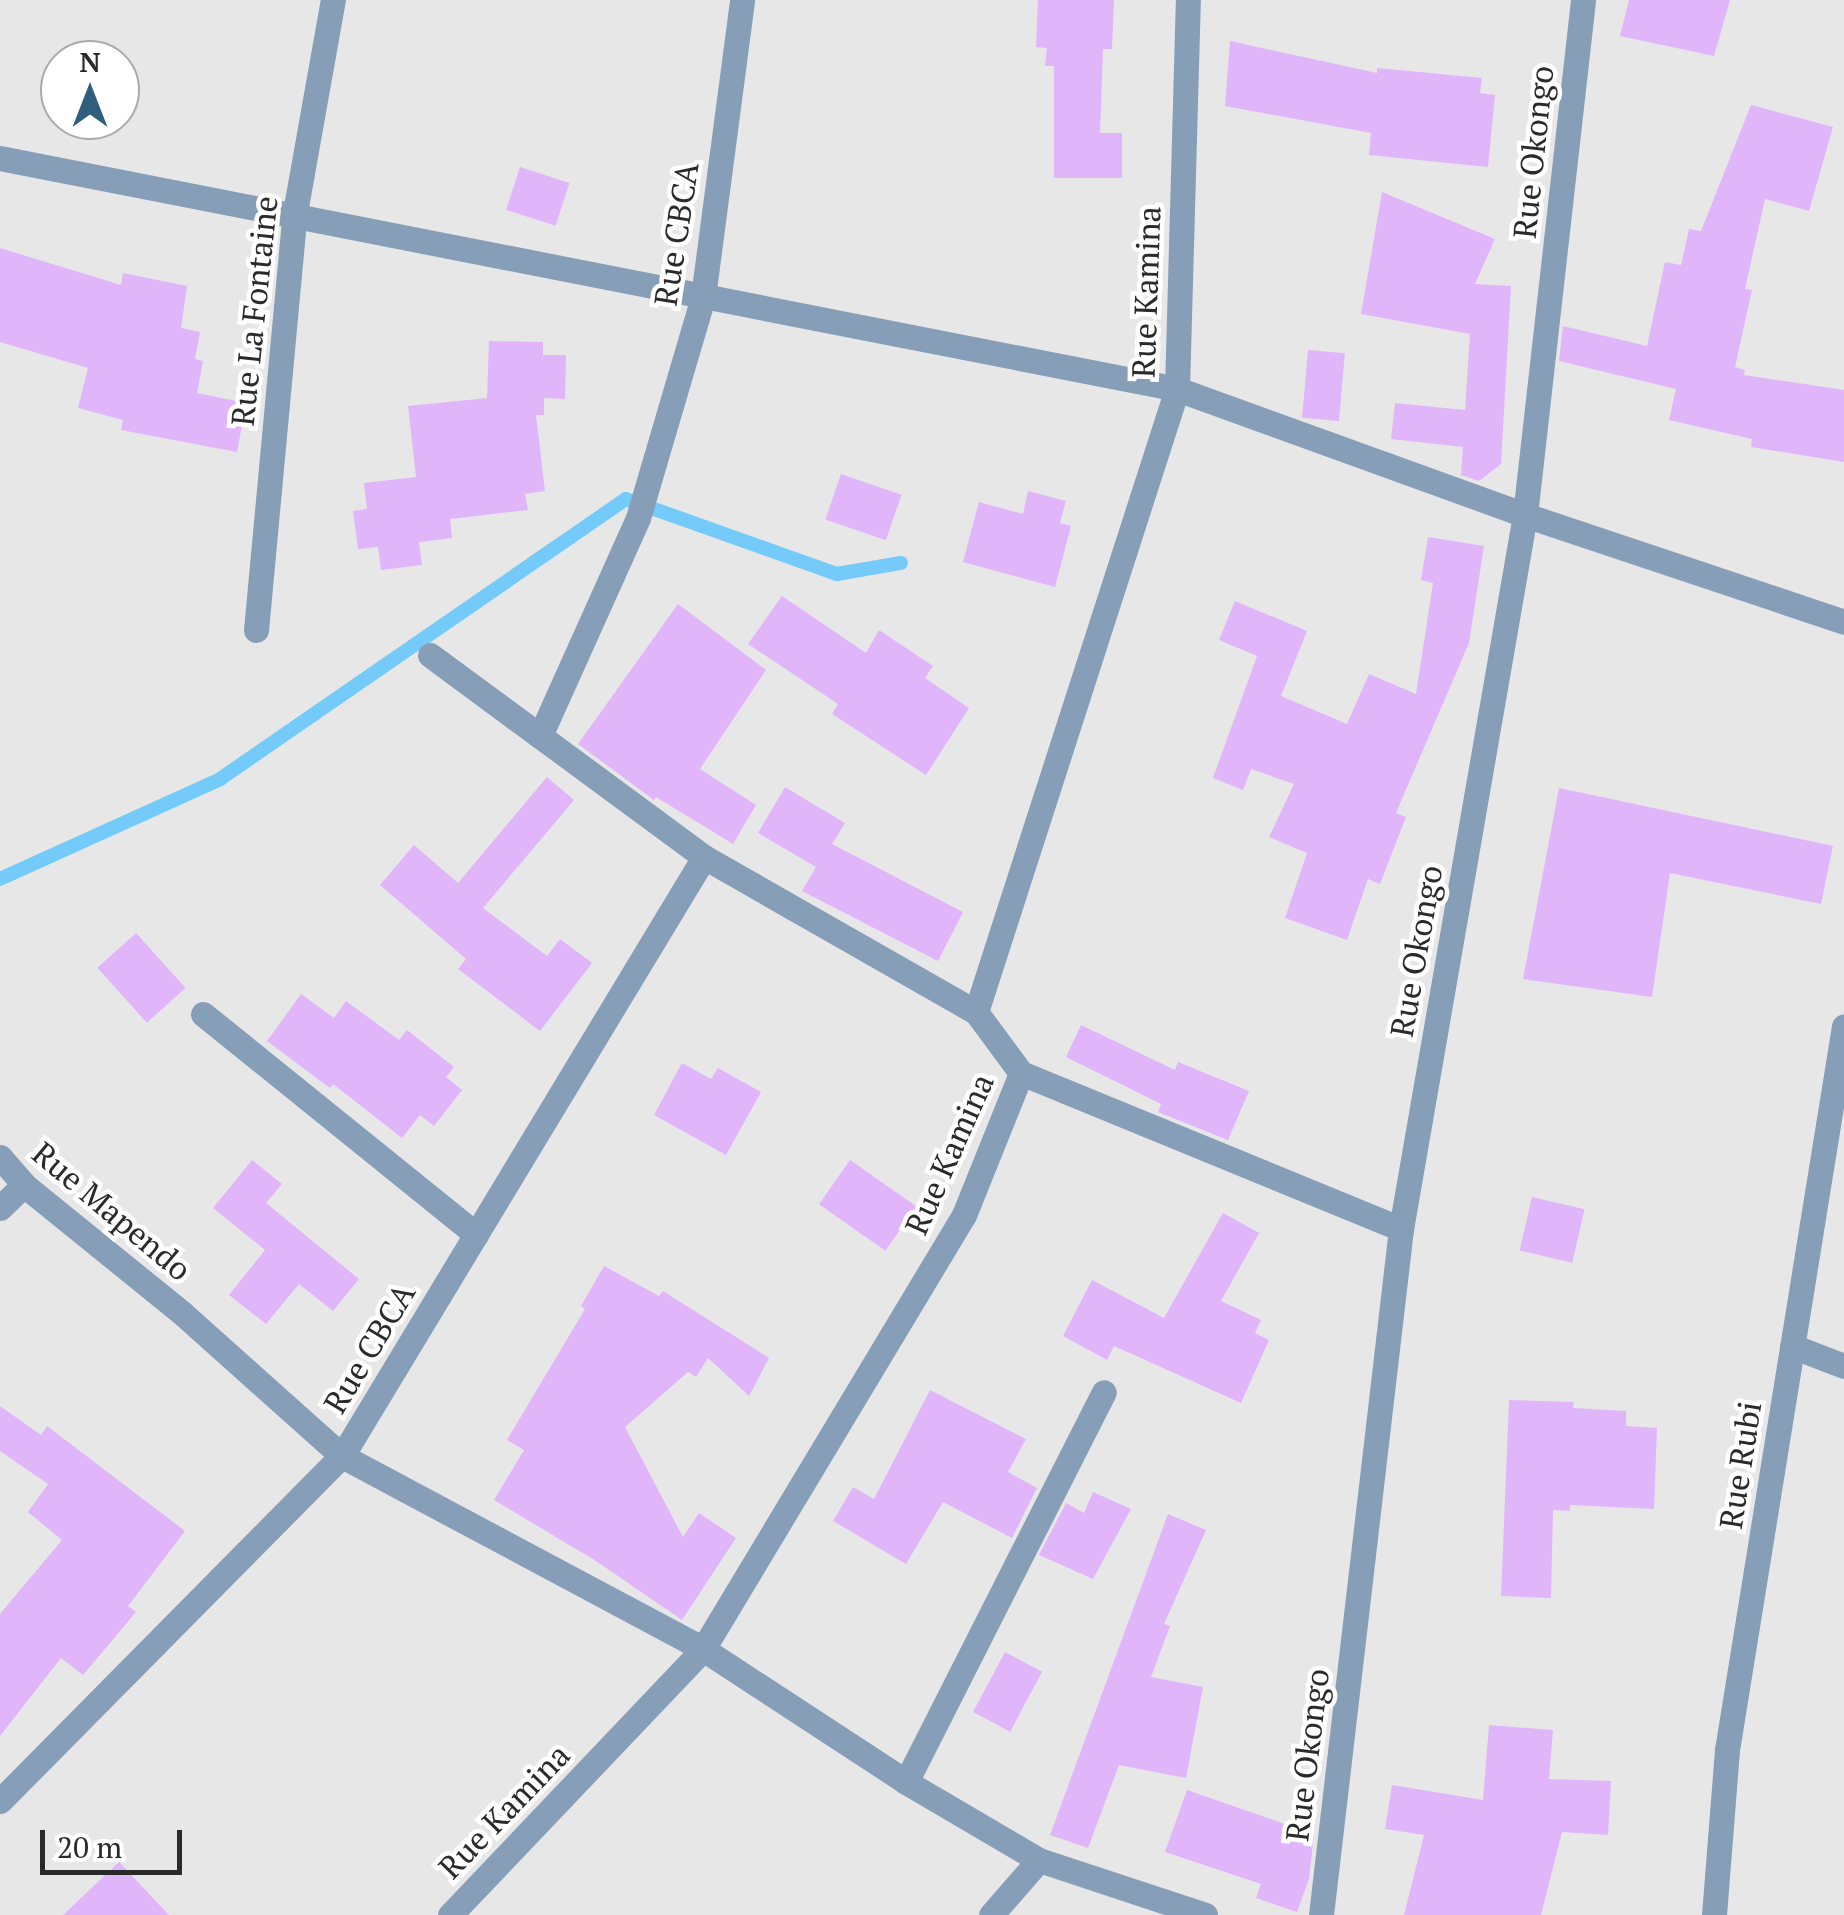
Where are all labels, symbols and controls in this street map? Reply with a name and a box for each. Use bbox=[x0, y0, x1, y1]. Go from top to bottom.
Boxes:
north arrow bbox=[40, 40, 140, 140]
text: N bbox=[79, 43, 101, 80]
street label: Rue Okongo bbox=[1505, 64, 1561, 240]
street label: Rue CBCA bbox=[646, 160, 706, 308]
street label: Rue La Fontaine bbox=[223, 194, 285, 428]
street label: Rue Kamina bbox=[1124, 205, 1168, 379]
street label: Rue Okongo bbox=[1382, 862, 1450, 1040]
street label: Rue Kamina bbox=[897, 1068, 1001, 1240]
street label: Rue Mapendo bbox=[25, 1134, 199, 1288]
street label: Rue CBCA bbox=[315, 1276, 423, 1420]
street label: Rue Rubi bbox=[1711, 1399, 1769, 1531]
street label: Rue Okongo bbox=[1277, 1666, 1337, 1844]
street label: Rue Kamina bbox=[430, 1736, 578, 1886]
scale bar bbox=[45, 1810, 188, 1872]
text: 20 m bbox=[57, 1827, 122, 1867]

